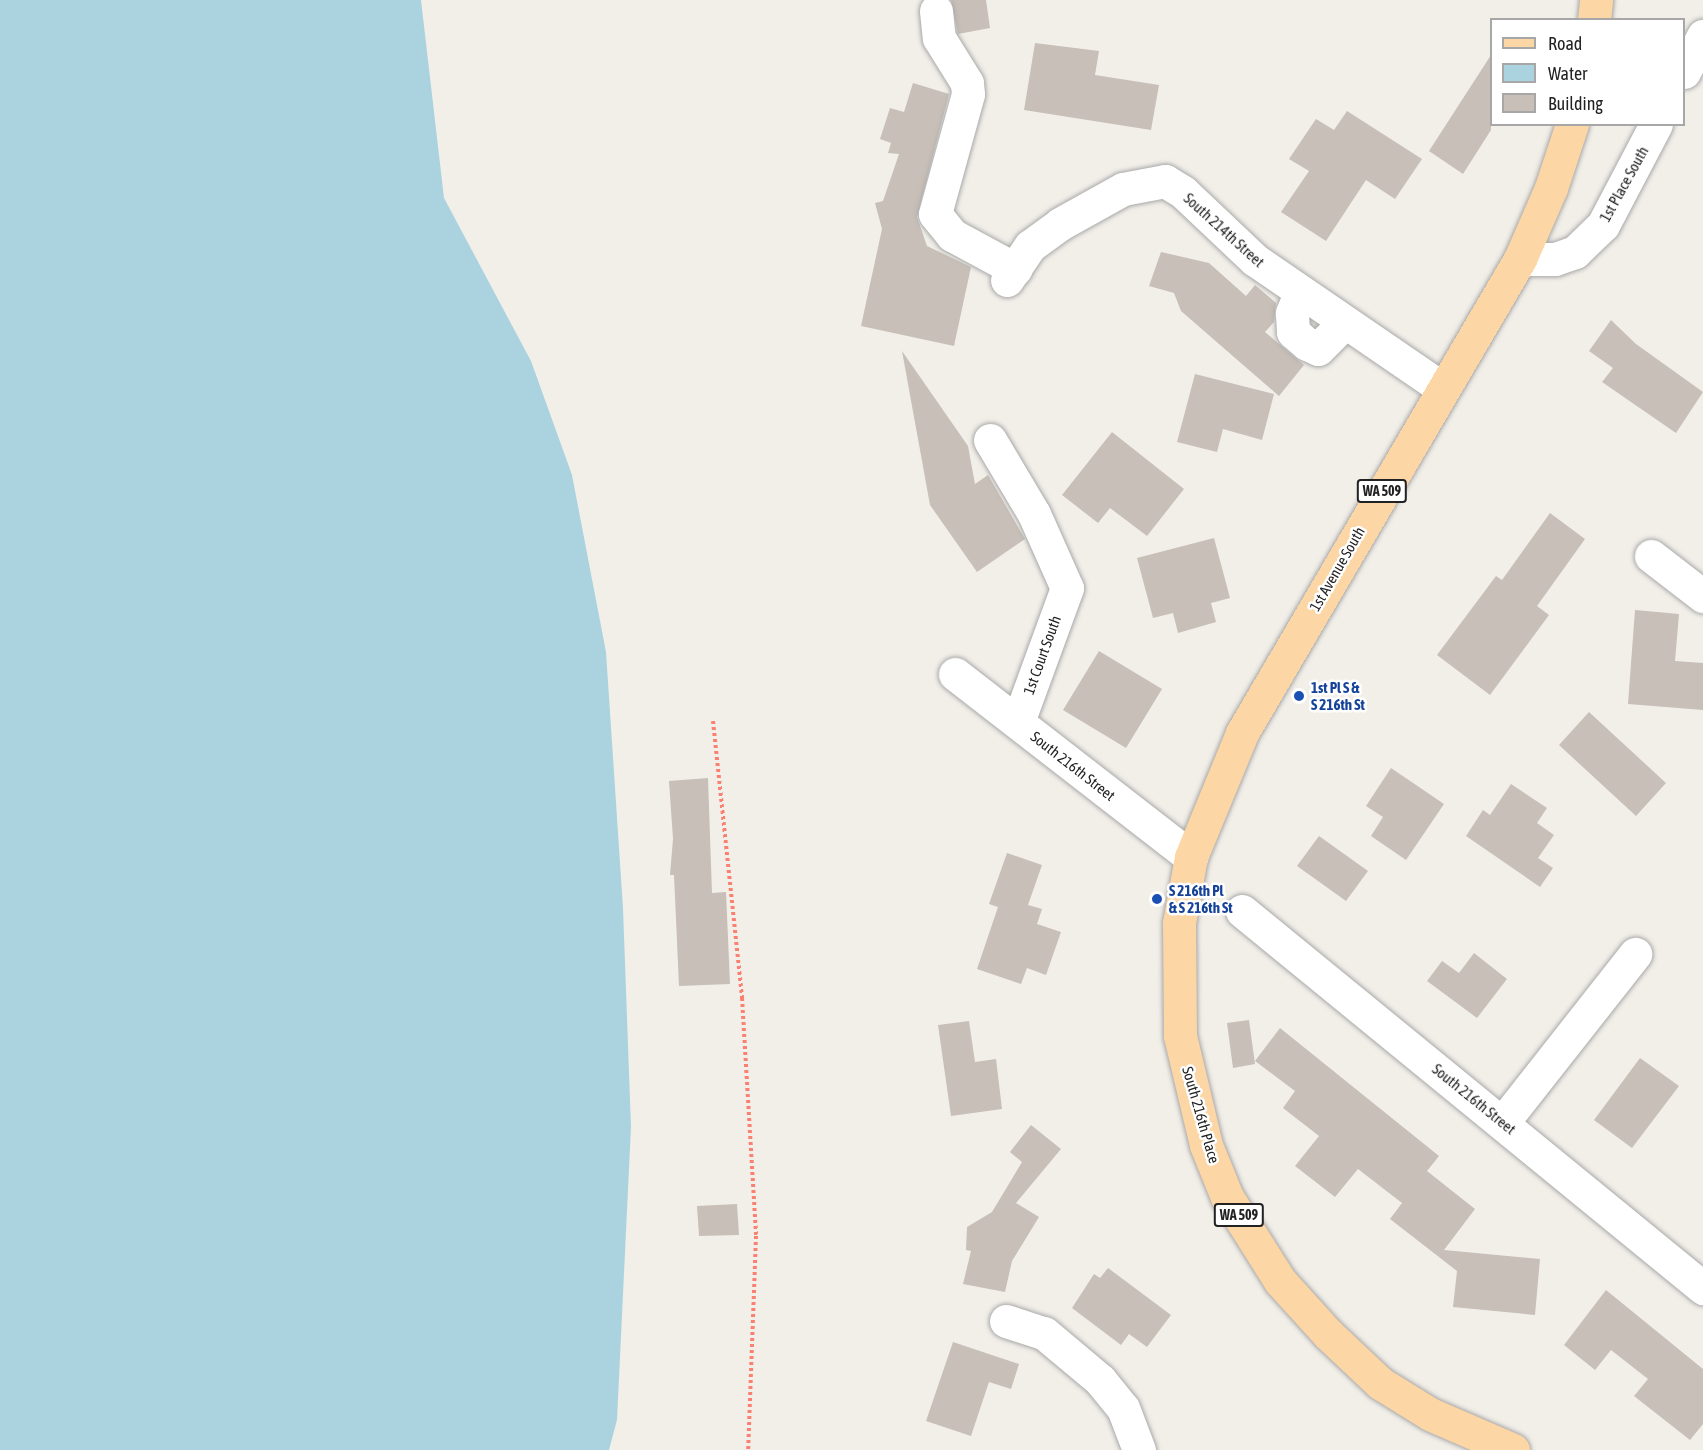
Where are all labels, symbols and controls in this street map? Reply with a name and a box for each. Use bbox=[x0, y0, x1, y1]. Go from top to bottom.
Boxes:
legend bbox=[1490, 18, 1685, 126]
text: Road bbox=[1548, 33, 1582, 54]
text: Water bbox=[1548, 63, 1587, 84]
text: Building bbox=[1548, 93, 1603, 114]
street label: 1st Place South bbox=[1596, 143, 1652, 225]
street label: South 214th Street bbox=[1180, 189, 1268, 271]
road number: WA 509 bbox=[1356, 480, 1408, 502]
street label: 1st Avenue South bbox=[1306, 524, 1368, 614]
street label: 1st Court South bbox=[1019, 613, 1065, 697]
place label: 1st Pl S & S 216th St bbox=[1311, 678, 1365, 713]
marker: 1st Pl S & S 216th St bbox=[1292, 689, 1306, 703]
street label: South 216th Street bbox=[1027, 728, 1119, 804]
place label: S 216th Pl & S 216th St bbox=[1169, 881, 1233, 916]
marker: S 216th Pl & S 216th St bbox=[1150, 892, 1164, 906]
street label: South 216th Street bbox=[1429, 1060, 1519, 1138]
street label: South 216th Place bbox=[1179, 1065, 1223, 1165]
road number: WA 509 bbox=[1214, 1204, 1264, 1226]

